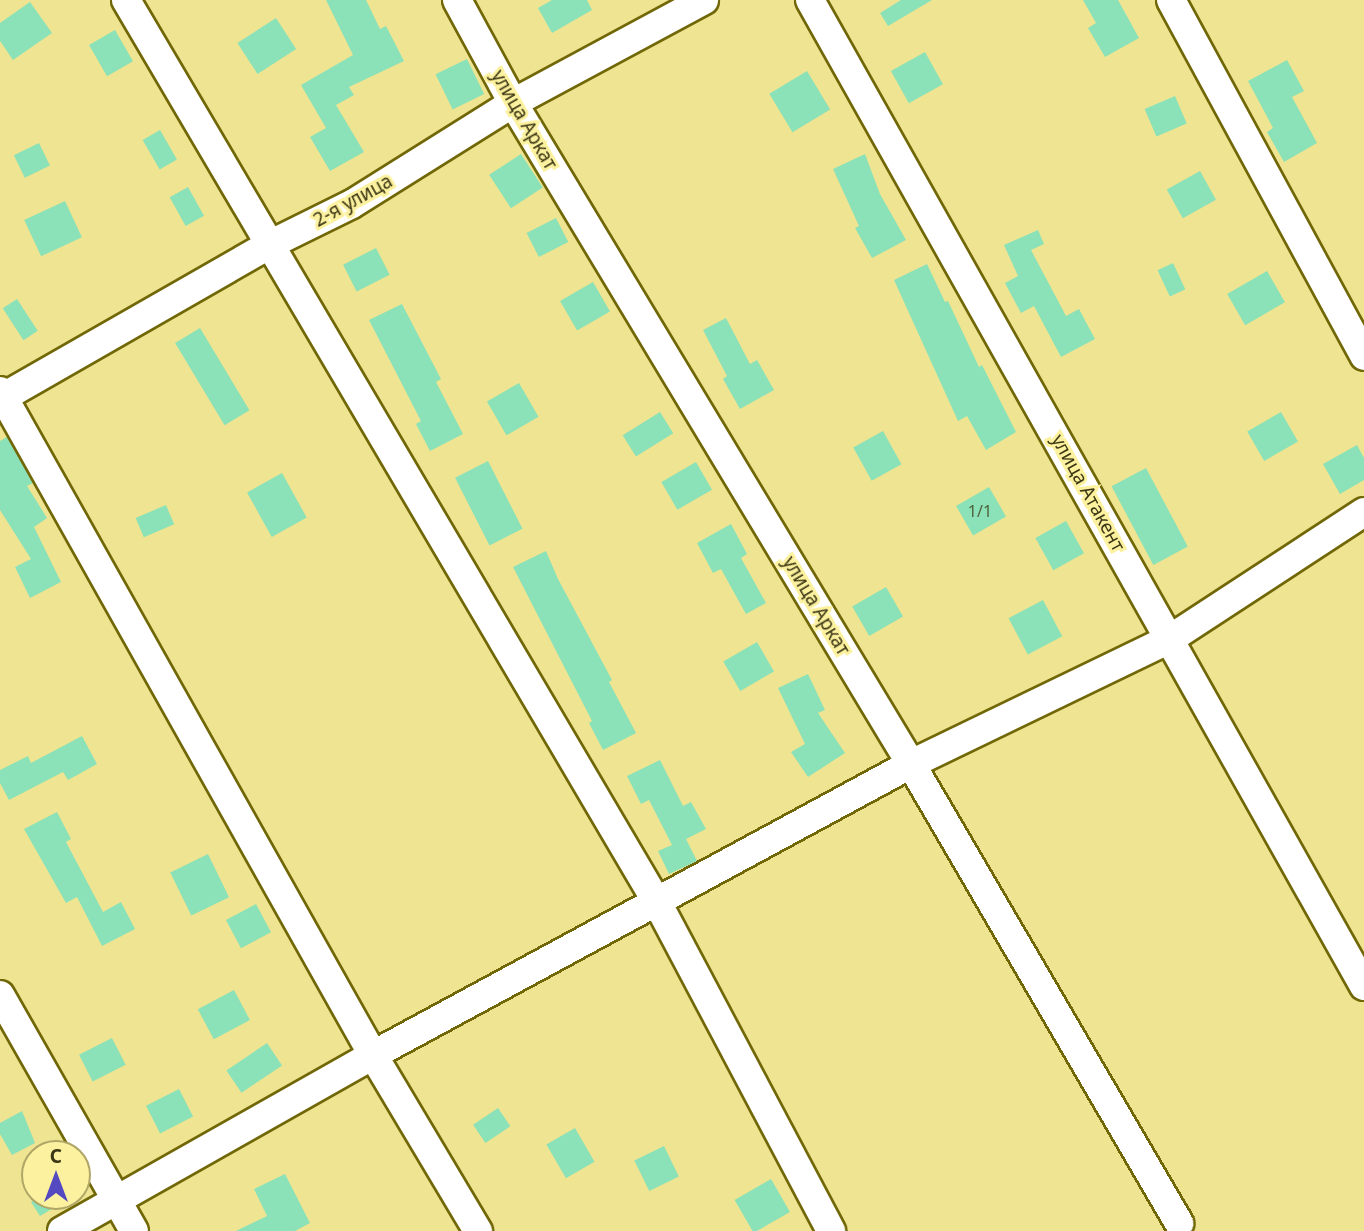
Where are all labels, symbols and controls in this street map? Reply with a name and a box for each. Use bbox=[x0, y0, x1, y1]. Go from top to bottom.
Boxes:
street label: улица Аркат bbox=[486, 66, 562, 174]
street label: 2-я улица bbox=[310, 170, 396, 232]
street label: улица Атакент bbox=[1046, 430, 1130, 556]
house number: 1/1 bbox=[968, 501, 992, 521]
street label: улица Аркат bbox=[778, 552, 854, 660]
north arrow bbox=[21, 1140, 91, 1210]
text: С bbox=[50, 1143, 62, 1169]

